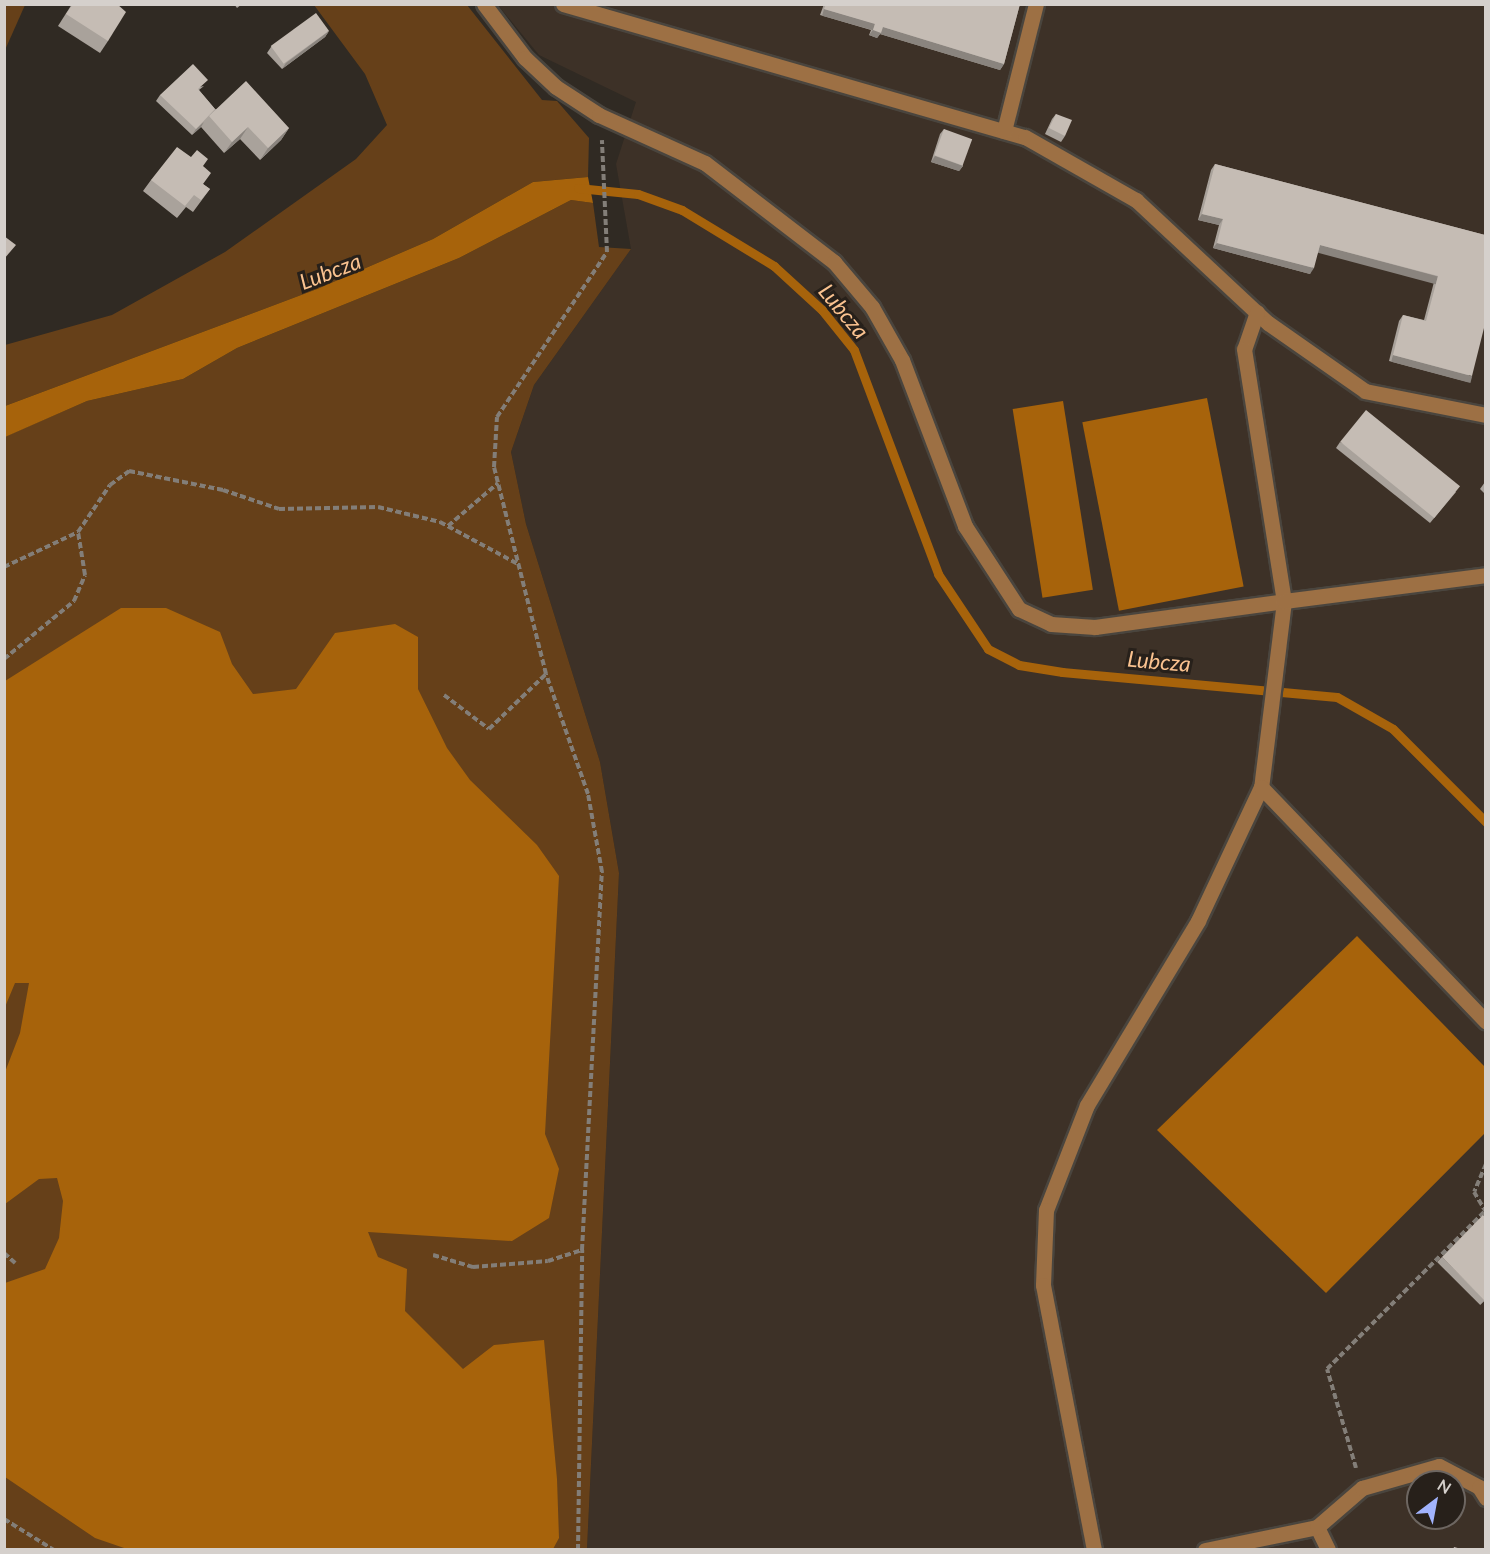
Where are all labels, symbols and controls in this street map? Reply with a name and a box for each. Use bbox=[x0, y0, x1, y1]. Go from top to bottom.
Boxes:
water label: Lubcza bbox=[296, 247, 364, 295]
water label: Lubcza bbox=[813, 278, 875, 344]
water label: Lubcza bbox=[1126, 645, 1192, 677]
north arrow bbox=[1406, 1470, 1466, 1530]
text: N bbox=[1434, 1475, 1455, 1497]

